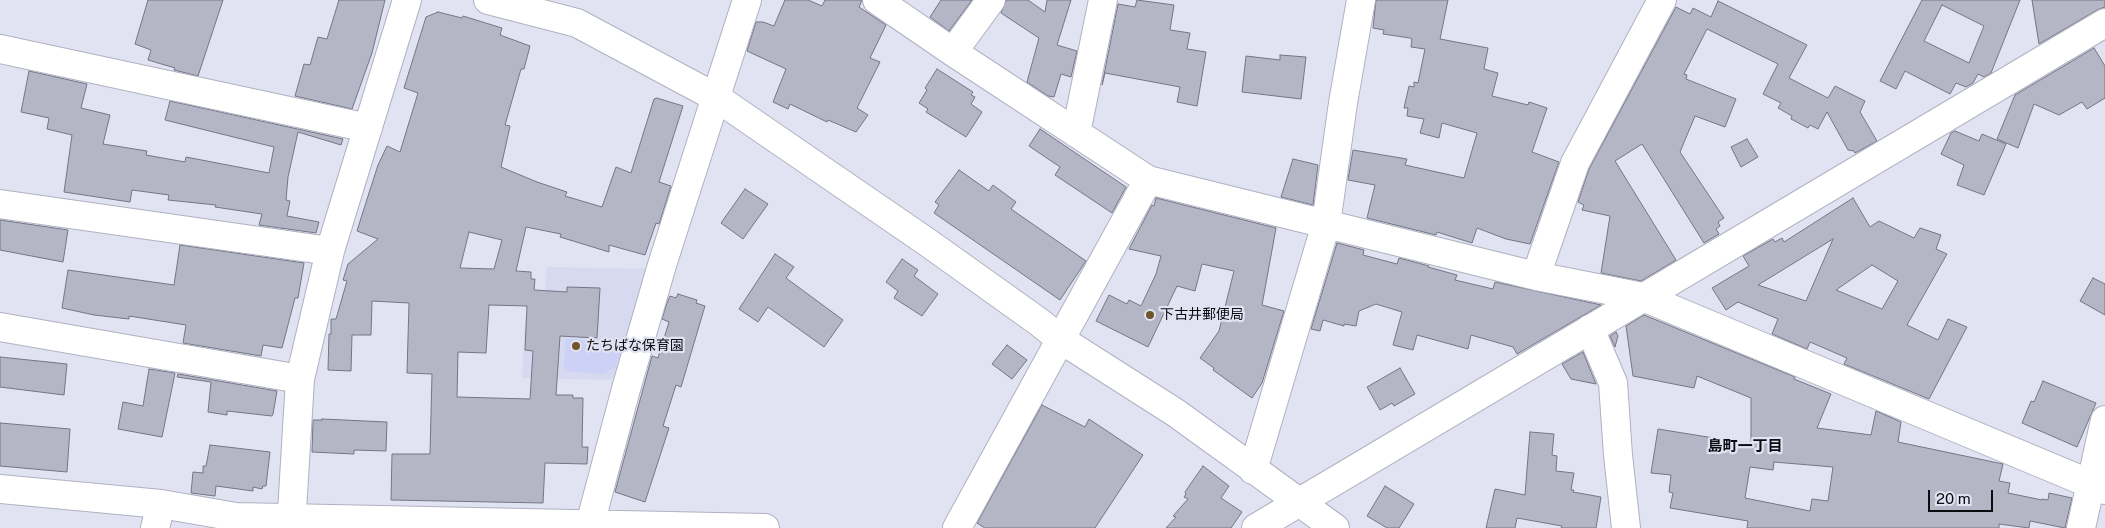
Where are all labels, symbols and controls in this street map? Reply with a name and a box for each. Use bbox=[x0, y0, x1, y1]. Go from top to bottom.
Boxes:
place label: 下古井郵便局 bbox=[1160, 307, 1244, 323]
marker: 下古井郵便局 bbox=[1144, 309, 1156, 321]
place label: たちばな保育園 bbox=[586, 338, 684, 354]
marker: たちばな保育園 bbox=[570, 340, 582, 352]
district label: 島町一丁目 bbox=[1708, 437, 1782, 455]
scale bar bbox=[1930, 480, 1995, 512]
text: 20 m bbox=[1936, 490, 1971, 507]

